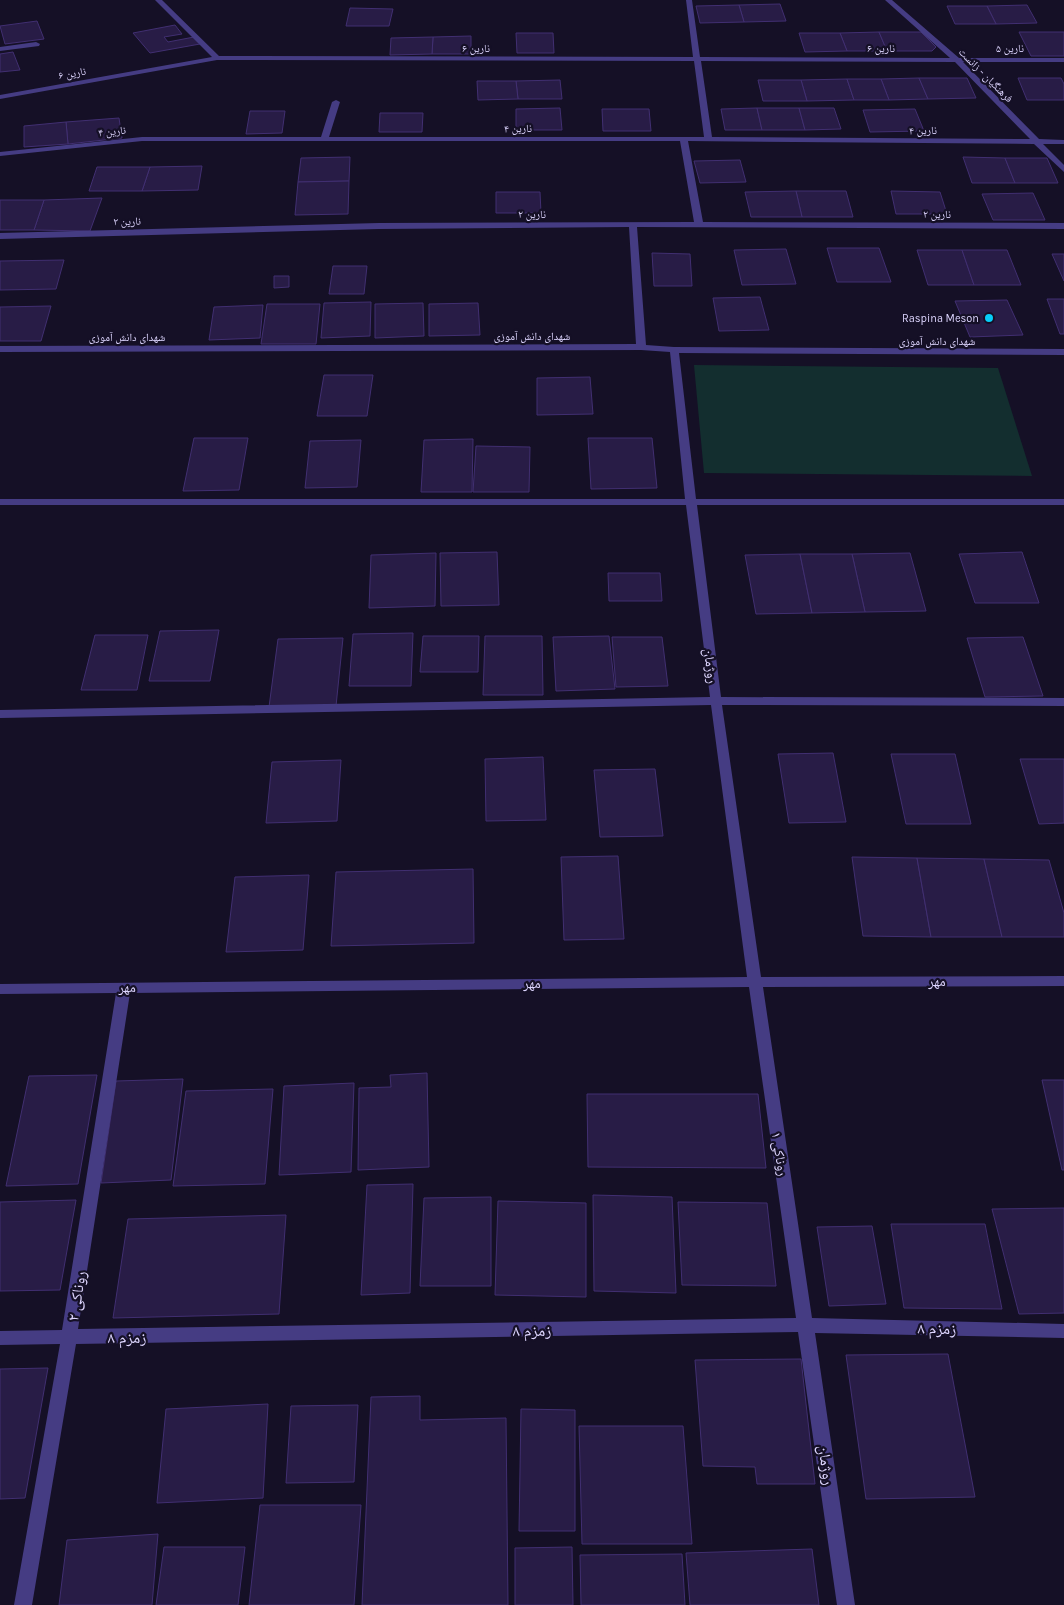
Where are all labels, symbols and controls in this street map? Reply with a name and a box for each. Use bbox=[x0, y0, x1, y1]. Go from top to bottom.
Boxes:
street label: نارین ۶ bbox=[462, 42, 490, 55]
street label: نارین ۶ bbox=[867, 42, 895, 55]
street label: نارین ۵ bbox=[996, 42, 1024, 55]
street label: فرهنگیان - زانست bbox=[956, 46, 1016, 105]
street label: نارین ۶ bbox=[57, 65, 87, 82]
street label: نارین ۴ bbox=[504, 122, 532, 135]
street label: نارین ۴ bbox=[98, 124, 127, 139]
street label: نارین ۴ bbox=[909, 124, 937, 137]
street label: نارین ۲ bbox=[518, 208, 546, 221]
street label: نارین ۲ bbox=[923, 208, 951, 221]
street label: نارین ۲ bbox=[113, 215, 141, 228]
place label: Raspina Meson bbox=[902, 312, 979, 325]
marker: Raspina Meson bbox=[983, 312, 995, 324]
street label: شهدای دانش آموزی bbox=[494, 330, 570, 343]
street label: شهدای دانش آموزی bbox=[89, 331, 165, 344]
street label: شهدای دانش آموزی bbox=[899, 335, 975, 348]
street label: روژمان bbox=[700, 647, 721, 685]
street label: مهر bbox=[927, 973, 946, 990]
street label: مهر bbox=[522, 975, 541, 992]
street label: مهر bbox=[117, 979, 136, 996]
street label: روناکی ۱ bbox=[768, 1131, 791, 1177]
street label: روناکی ۲ bbox=[63, 1270, 91, 1323]
street label: زمزم ۸ bbox=[917, 1319, 957, 1339]
street label: زمزم ۸ bbox=[512, 1321, 552, 1341]
street label: زمزم ۸ bbox=[107, 1328, 147, 1348]
street label: روژمان bbox=[813, 1444, 839, 1487]

